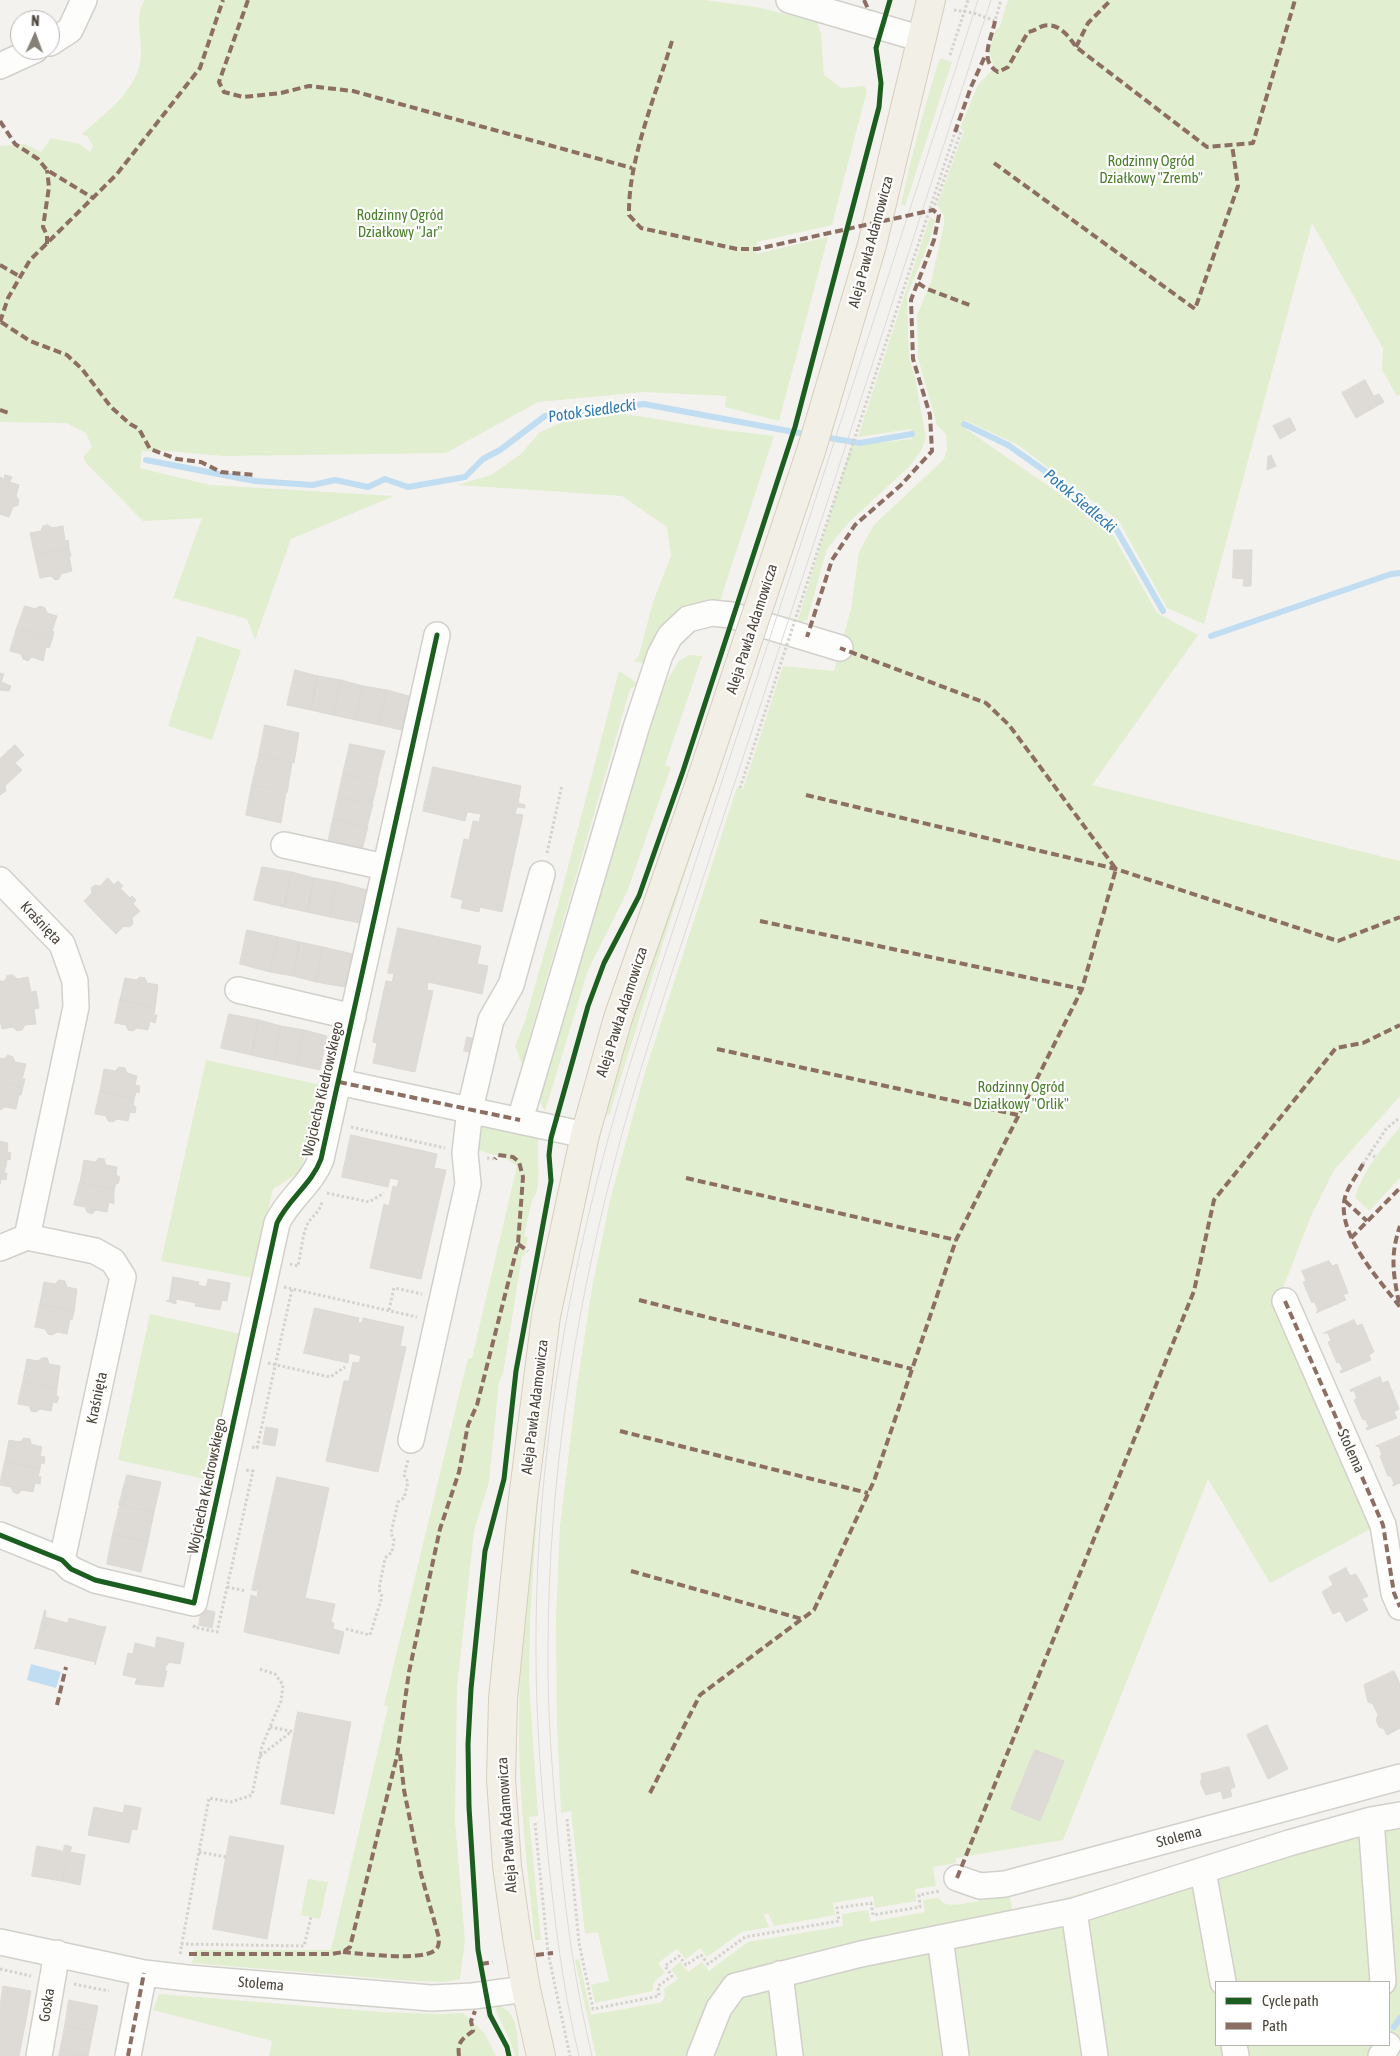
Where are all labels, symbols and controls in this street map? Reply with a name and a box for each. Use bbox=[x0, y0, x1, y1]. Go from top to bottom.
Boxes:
north arrow bbox=[10, 10, 60, 60]
text: N bbox=[31, 13, 40, 29]
park label: Rodzinny Ogród Działkowy "Zremb" bbox=[1099, 152, 1203, 187]
street label: Aleja Pawła Adamowicza bbox=[845, 174, 897, 310]
park label: Rodzinny Ogród Działkowy "Jar" bbox=[356, 206, 444, 241]
water label: Potok Siedlecki bbox=[547, 395, 637, 427]
water label: Potok Siedlecki bbox=[1040, 465, 1120, 537]
street label: Aleja Pawła Adamowicza bbox=[722, 562, 782, 696]
street label: Kraśnięta bbox=[16, 898, 66, 948]
street label: Aleja Pawła Adamowicza bbox=[592, 945, 652, 1079]
street label: Wojciecha Kiedrowskiego bbox=[299, 1020, 347, 1158]
park label: Rodzinny Ogród Działkowy "Orlik" bbox=[973, 1078, 1069, 1113]
street label: Aleja Pawła Adamowicza bbox=[518, 1338, 552, 1476]
street label: Kraśnięta bbox=[83, 1370, 111, 1426]
street label: Wojciecha Kiedrowskiego bbox=[184, 1416, 230, 1556]
street label: Stolema bbox=[1333, 1426, 1369, 1476]
street label: Aleja Pawła Adamowicza bbox=[493, 1757, 521, 1893]
street label: Stolema bbox=[1154, 1822, 1204, 1852]
street label: Stolema bbox=[237, 1973, 285, 1995]
legend bbox=[1215, 1981, 1390, 2046]
street label: Goska bbox=[35, 1987, 59, 2023]
text: Cycle path bbox=[1262, 1992, 1319, 2009]
text: Path bbox=[1262, 2017, 1288, 2034]

